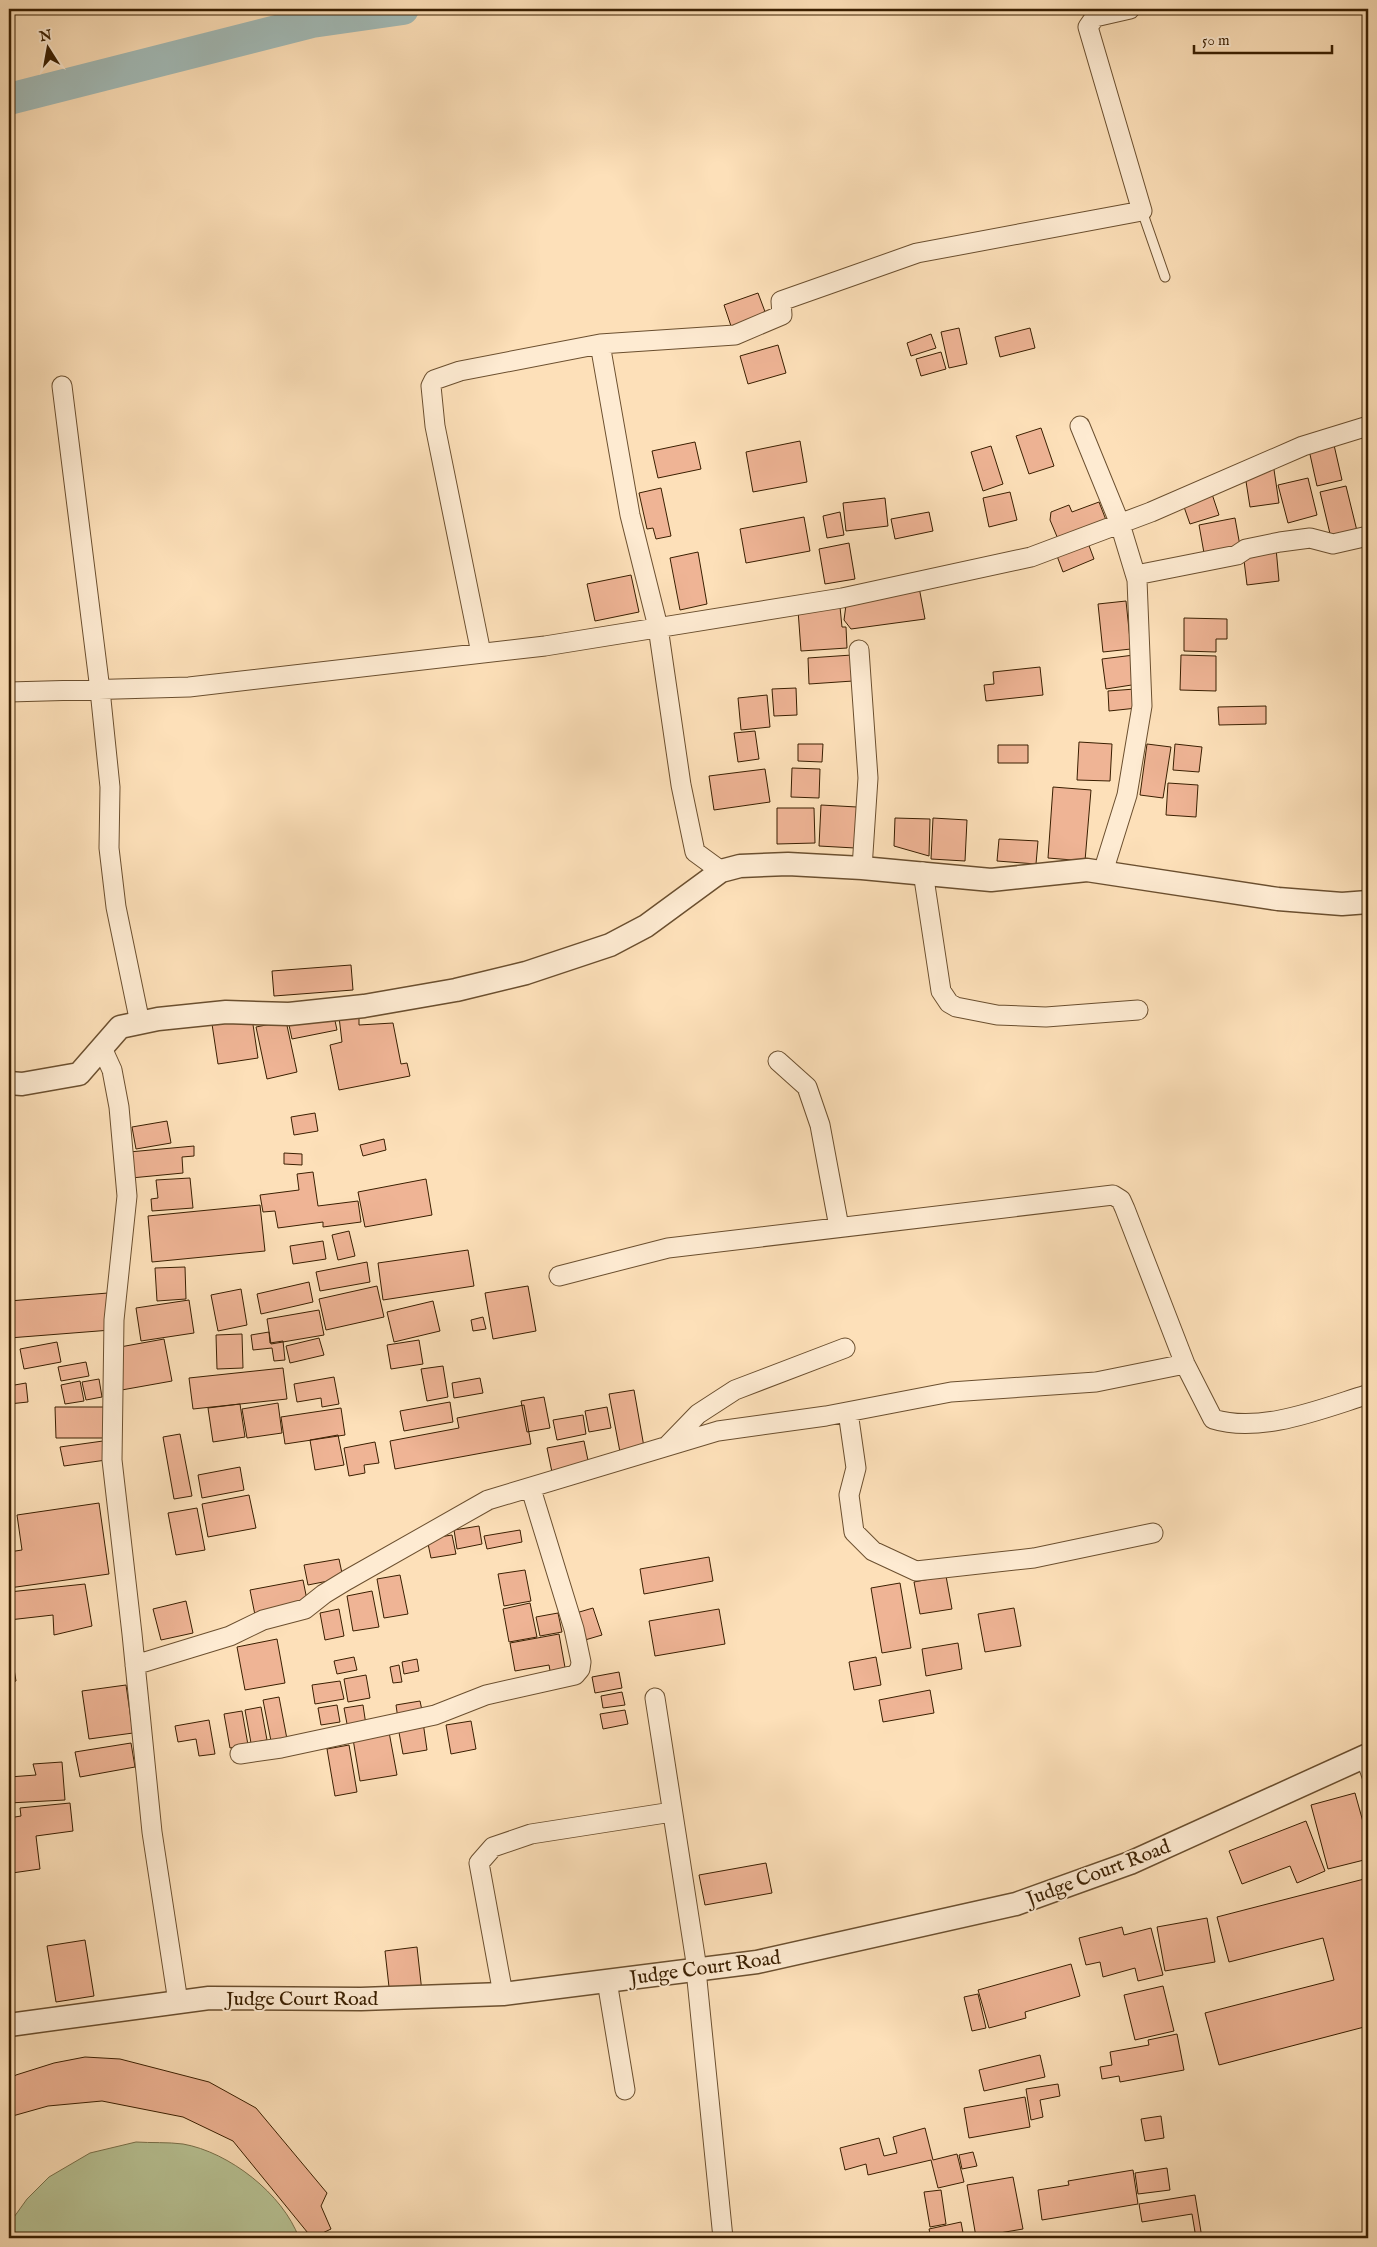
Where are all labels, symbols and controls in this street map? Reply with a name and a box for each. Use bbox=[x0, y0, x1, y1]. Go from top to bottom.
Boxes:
north arrow bbox=[22, 22, 72, 72]
scale bar bbox=[1194, 22, 1332, 54]
text: N bbox=[37, 26, 53, 46]
text: 50 m bbox=[1202, 31, 1230, 50]
street label: Judge Court Road bbox=[1021, 1834, 1174, 1913]
street label: Judge Court Road bbox=[626, 1945, 783, 1992]
street label: Judge Court Road bbox=[224, 1987, 378, 2012]

